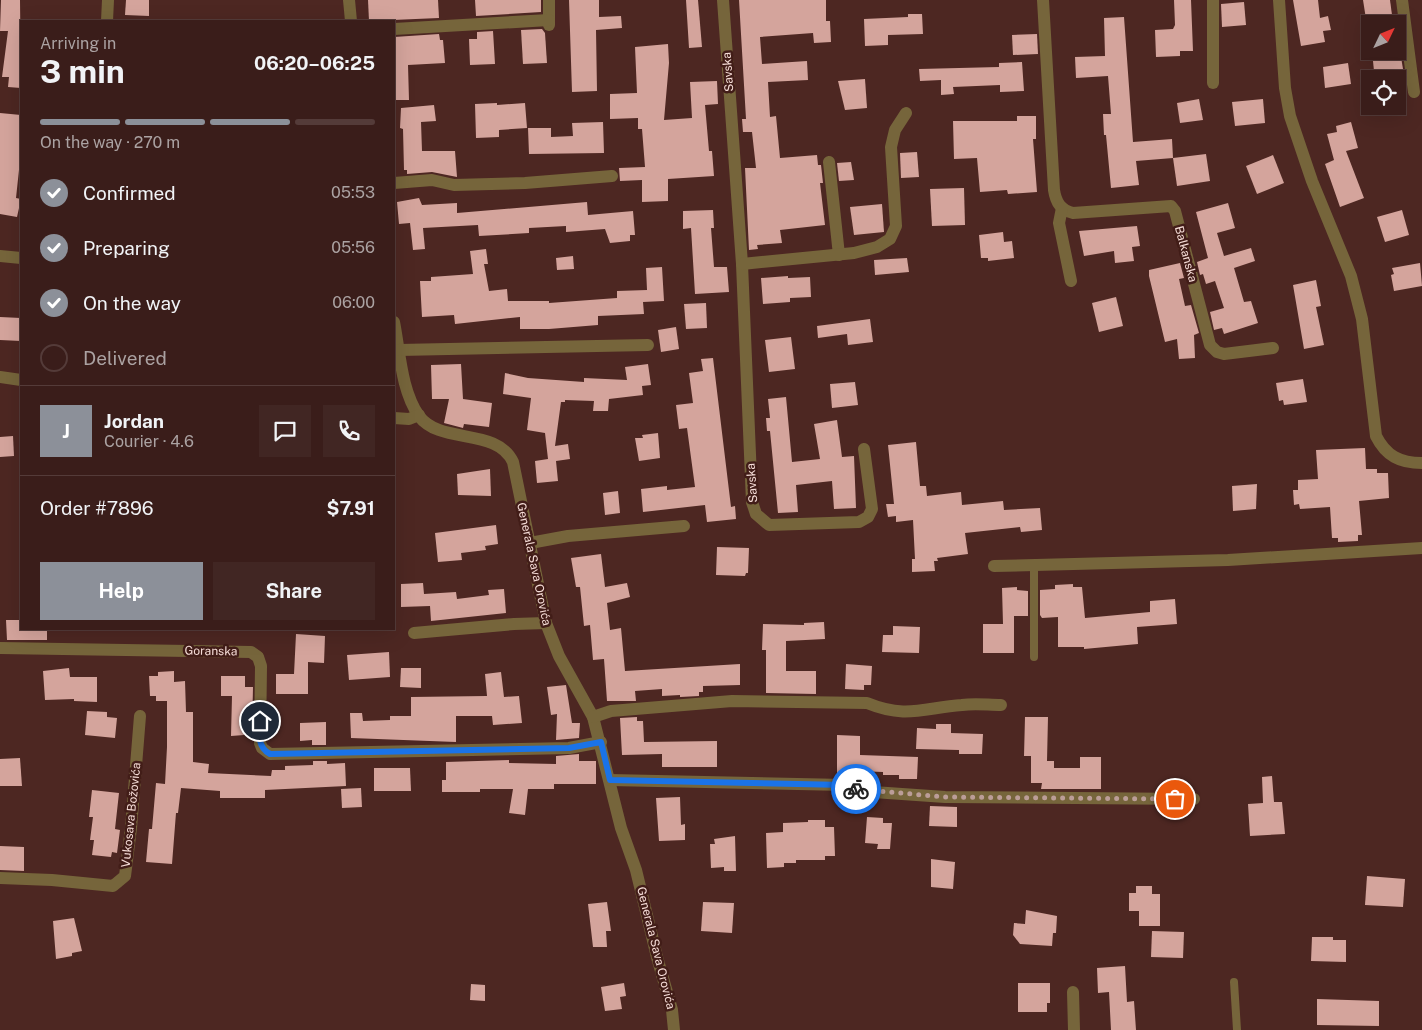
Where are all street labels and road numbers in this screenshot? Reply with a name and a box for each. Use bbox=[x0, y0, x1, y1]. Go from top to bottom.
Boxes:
street label: Savska bbox=[720, 52, 736, 92]
street label: Balkanska bbox=[1172, 224, 1200, 284]
street label: Savska bbox=[744, 463, 760, 503]
street label: Generala Sava Orovića bbox=[514, 501, 554, 627]
street label: Goranska bbox=[184, 644, 238, 658]
street label: Vukosava Božovića bbox=[119, 762, 143, 868]
street label: Generala Sava Orovića bbox=[634, 885, 678, 1011]

